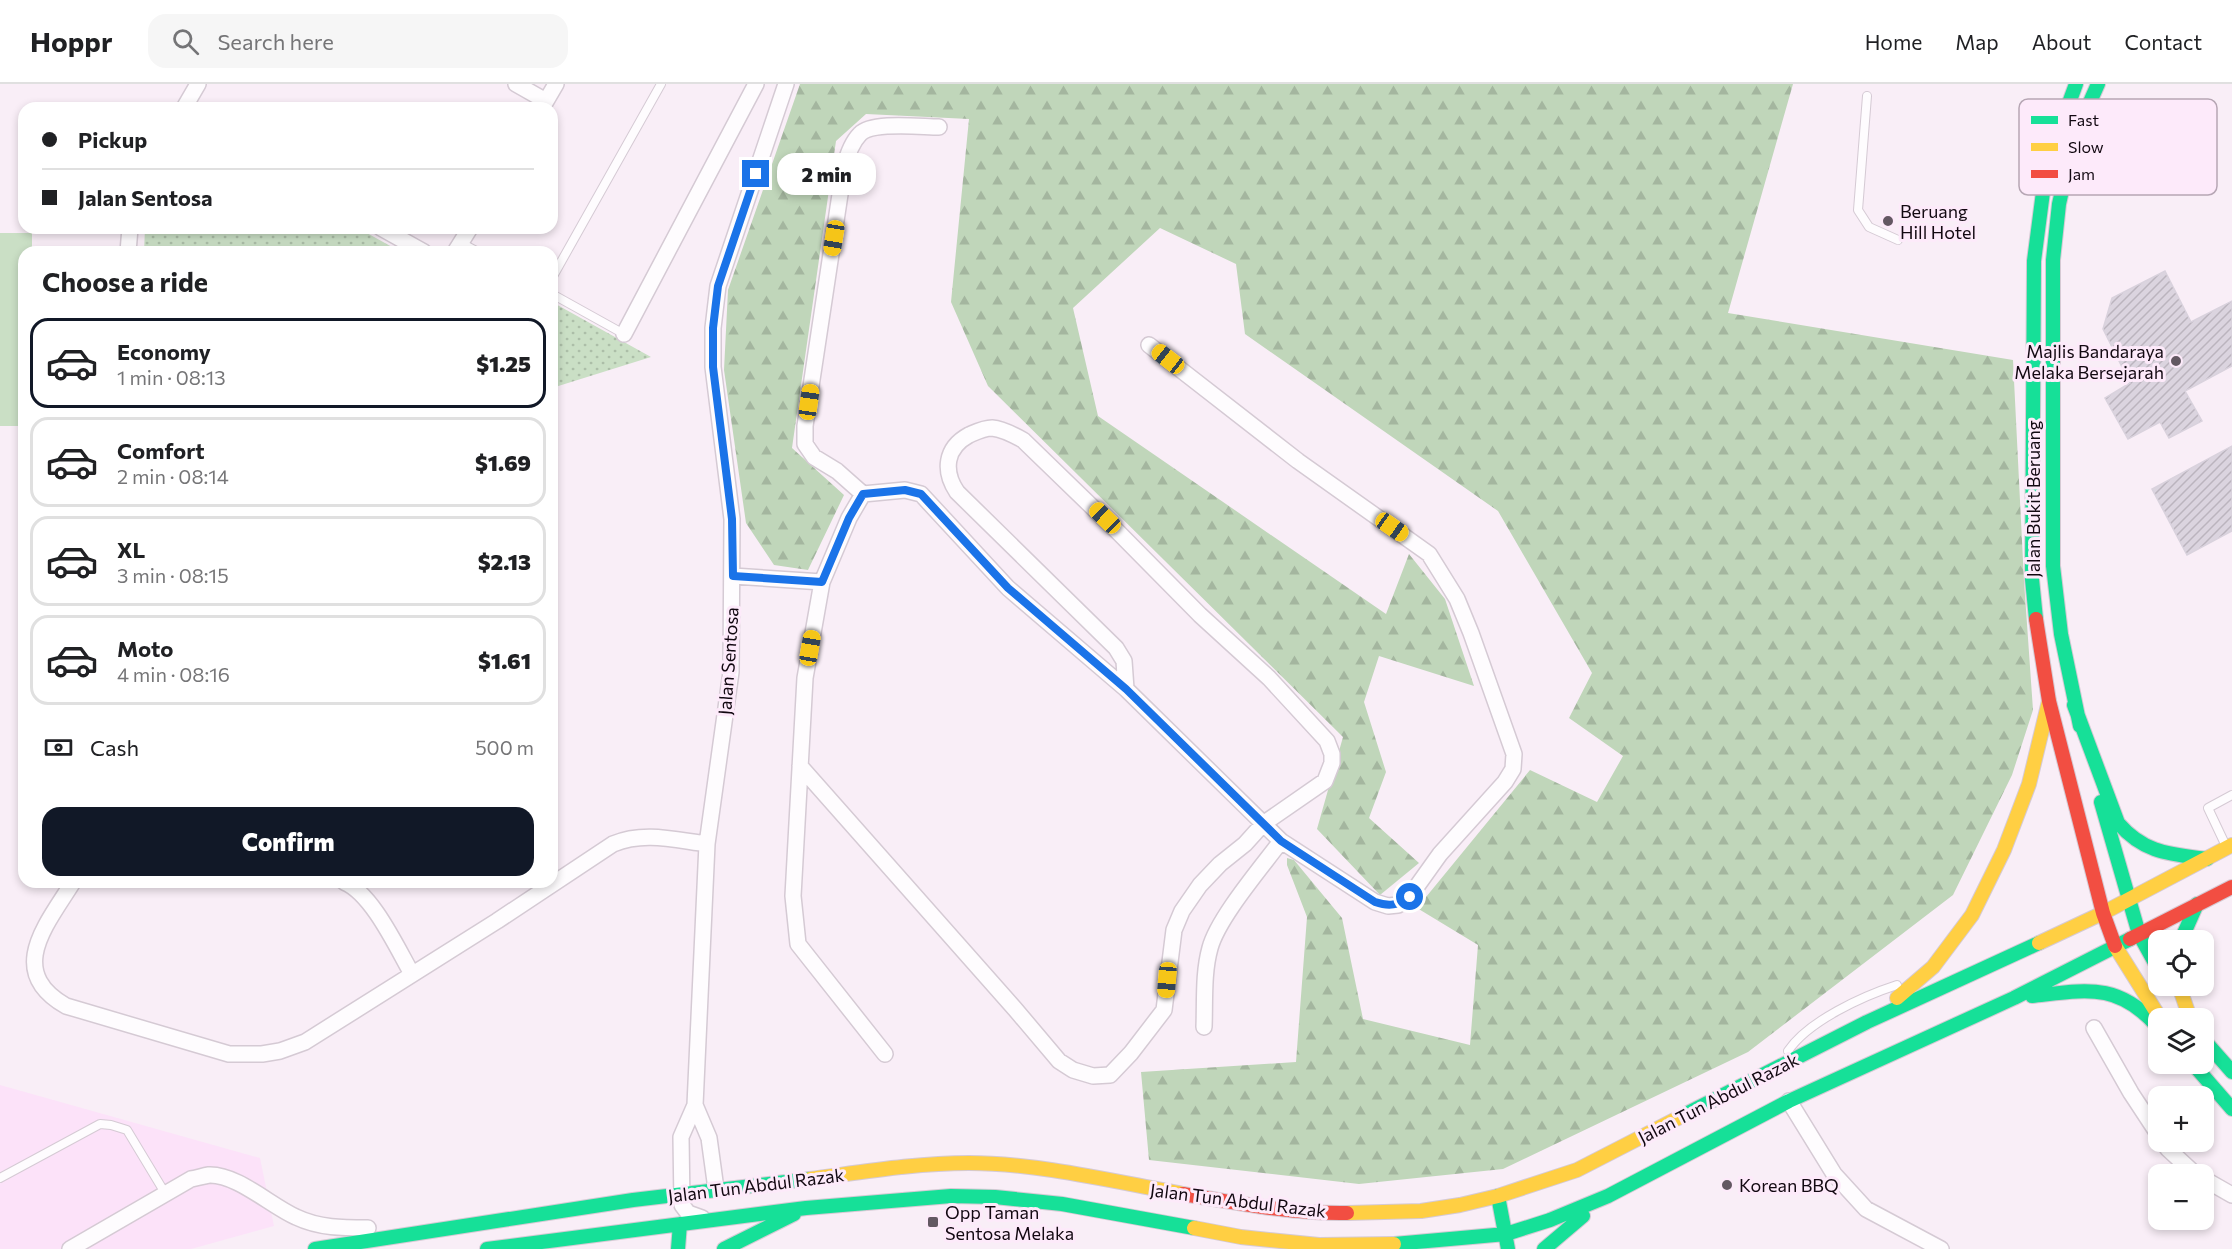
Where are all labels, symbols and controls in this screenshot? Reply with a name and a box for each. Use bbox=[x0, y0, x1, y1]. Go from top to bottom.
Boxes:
search box bbox=[148, 14, 568, 68]
text: Hoppr bbox=[30, 24, 112, 58]
icon: search bbox=[169, 25, 202, 58]
text: Search here bbox=[217, 28, 334, 55]
text: Home bbox=[1865, 29, 1922, 54]
text: Map bbox=[1955, 29, 1999, 54]
text: About bbox=[2032, 29, 2091, 54]
text: Contact bbox=[2124, 29, 2202, 54]
legend bbox=[2019, 99, 2217, 195]
text: Fast bbox=[2068, 110, 2099, 129]
text: Pickup bbox=[78, 126, 147, 153]
text: Slow bbox=[2068, 137, 2104, 156]
callout: 2 min bbox=[777, 153, 876, 195]
route end bbox=[742, 160, 769, 187]
text: 2 min bbox=[801, 162, 852, 186]
text: Jam bbox=[2068, 164, 2095, 183]
text: Jalan Sentosa bbox=[78, 184, 213, 211]
place label: Beruang Hill Hotel bbox=[1900, 200, 1976, 243]
marker: Beruang Hill Hotel bbox=[1881, 214, 1895, 228]
car bbox=[822, 219, 846, 257]
text: Choose a ride bbox=[42, 265, 208, 298]
icon: car bbox=[45, 336, 99, 390]
text: Economy bbox=[117, 338, 211, 365]
place label: Majlis Bandaraya Melaka Bersejarah bbox=[2014, 340, 2164, 383]
car bbox=[1148, 341, 1188, 377]
text: $1.25 bbox=[476, 350, 531, 377]
marker: Majlis Bandaraya Melaka Bersejarah bbox=[2169, 354, 2183, 368]
text: 1 min · 08:13 bbox=[117, 365, 226, 389]
car bbox=[798, 383, 820, 421]
street label: Jalan Bukit Beruang bbox=[2022, 420, 2044, 578]
icon: car bbox=[45, 435, 99, 489]
text: Comfort bbox=[117, 437, 205, 464]
text: $1.69 bbox=[475, 449, 531, 476]
text: 2 min · 08:14 bbox=[117, 464, 229, 488]
car bbox=[1086, 499, 1124, 537]
car bbox=[1372, 509, 1412, 545]
icon: car bbox=[45, 534, 99, 588]
text: XL bbox=[117, 536, 145, 563]
text: $2.13 bbox=[478, 548, 531, 575]
text: 3 min · 08:15 bbox=[117, 563, 229, 587]
street label: Jalan Sentosa bbox=[713, 606, 743, 716]
car bbox=[798, 629, 822, 667]
icon: car bbox=[45, 633, 99, 687]
text: Moto bbox=[117, 635, 173, 662]
text: $1.61 bbox=[478, 647, 531, 674]
text: 4 min · 08:16 bbox=[117, 662, 230, 686]
icon: cash bbox=[42, 731, 75, 764]
text: Cash bbox=[90, 734, 139, 761]
text: 500 m bbox=[475, 735, 534, 759]
button: Confirm bbox=[42, 807, 534, 876]
route start bbox=[1396, 883, 1423, 910]
map controls bbox=[2148, 930, 2214, 1230]
button: locate bbox=[2148, 930, 2214, 996]
car bbox=[1156, 961, 1178, 999]
button: layers bbox=[2148, 1008, 2214, 1074]
street label: Jalan Tun Abdul Razak bbox=[1634, 1048, 1802, 1148]
button: + bbox=[2148, 1086, 2214, 1152]
street label: Jalan Tun Abdul Razak bbox=[667, 1163, 846, 1207]
button: − bbox=[2148, 1164, 2214, 1230]
place label: Korean BBQ bbox=[1739, 1174, 1839, 1196]
street label: Jalan Tun Abdul Razak bbox=[1149, 1178, 1328, 1222]
marker: Korean BBQ bbox=[1720, 1178, 1734, 1192]
place label: Opp Taman Sentosa Melaka bbox=[945, 1201, 1074, 1244]
marker: Opp Taman Sentosa Melaka bbox=[926, 1215, 940, 1229]

